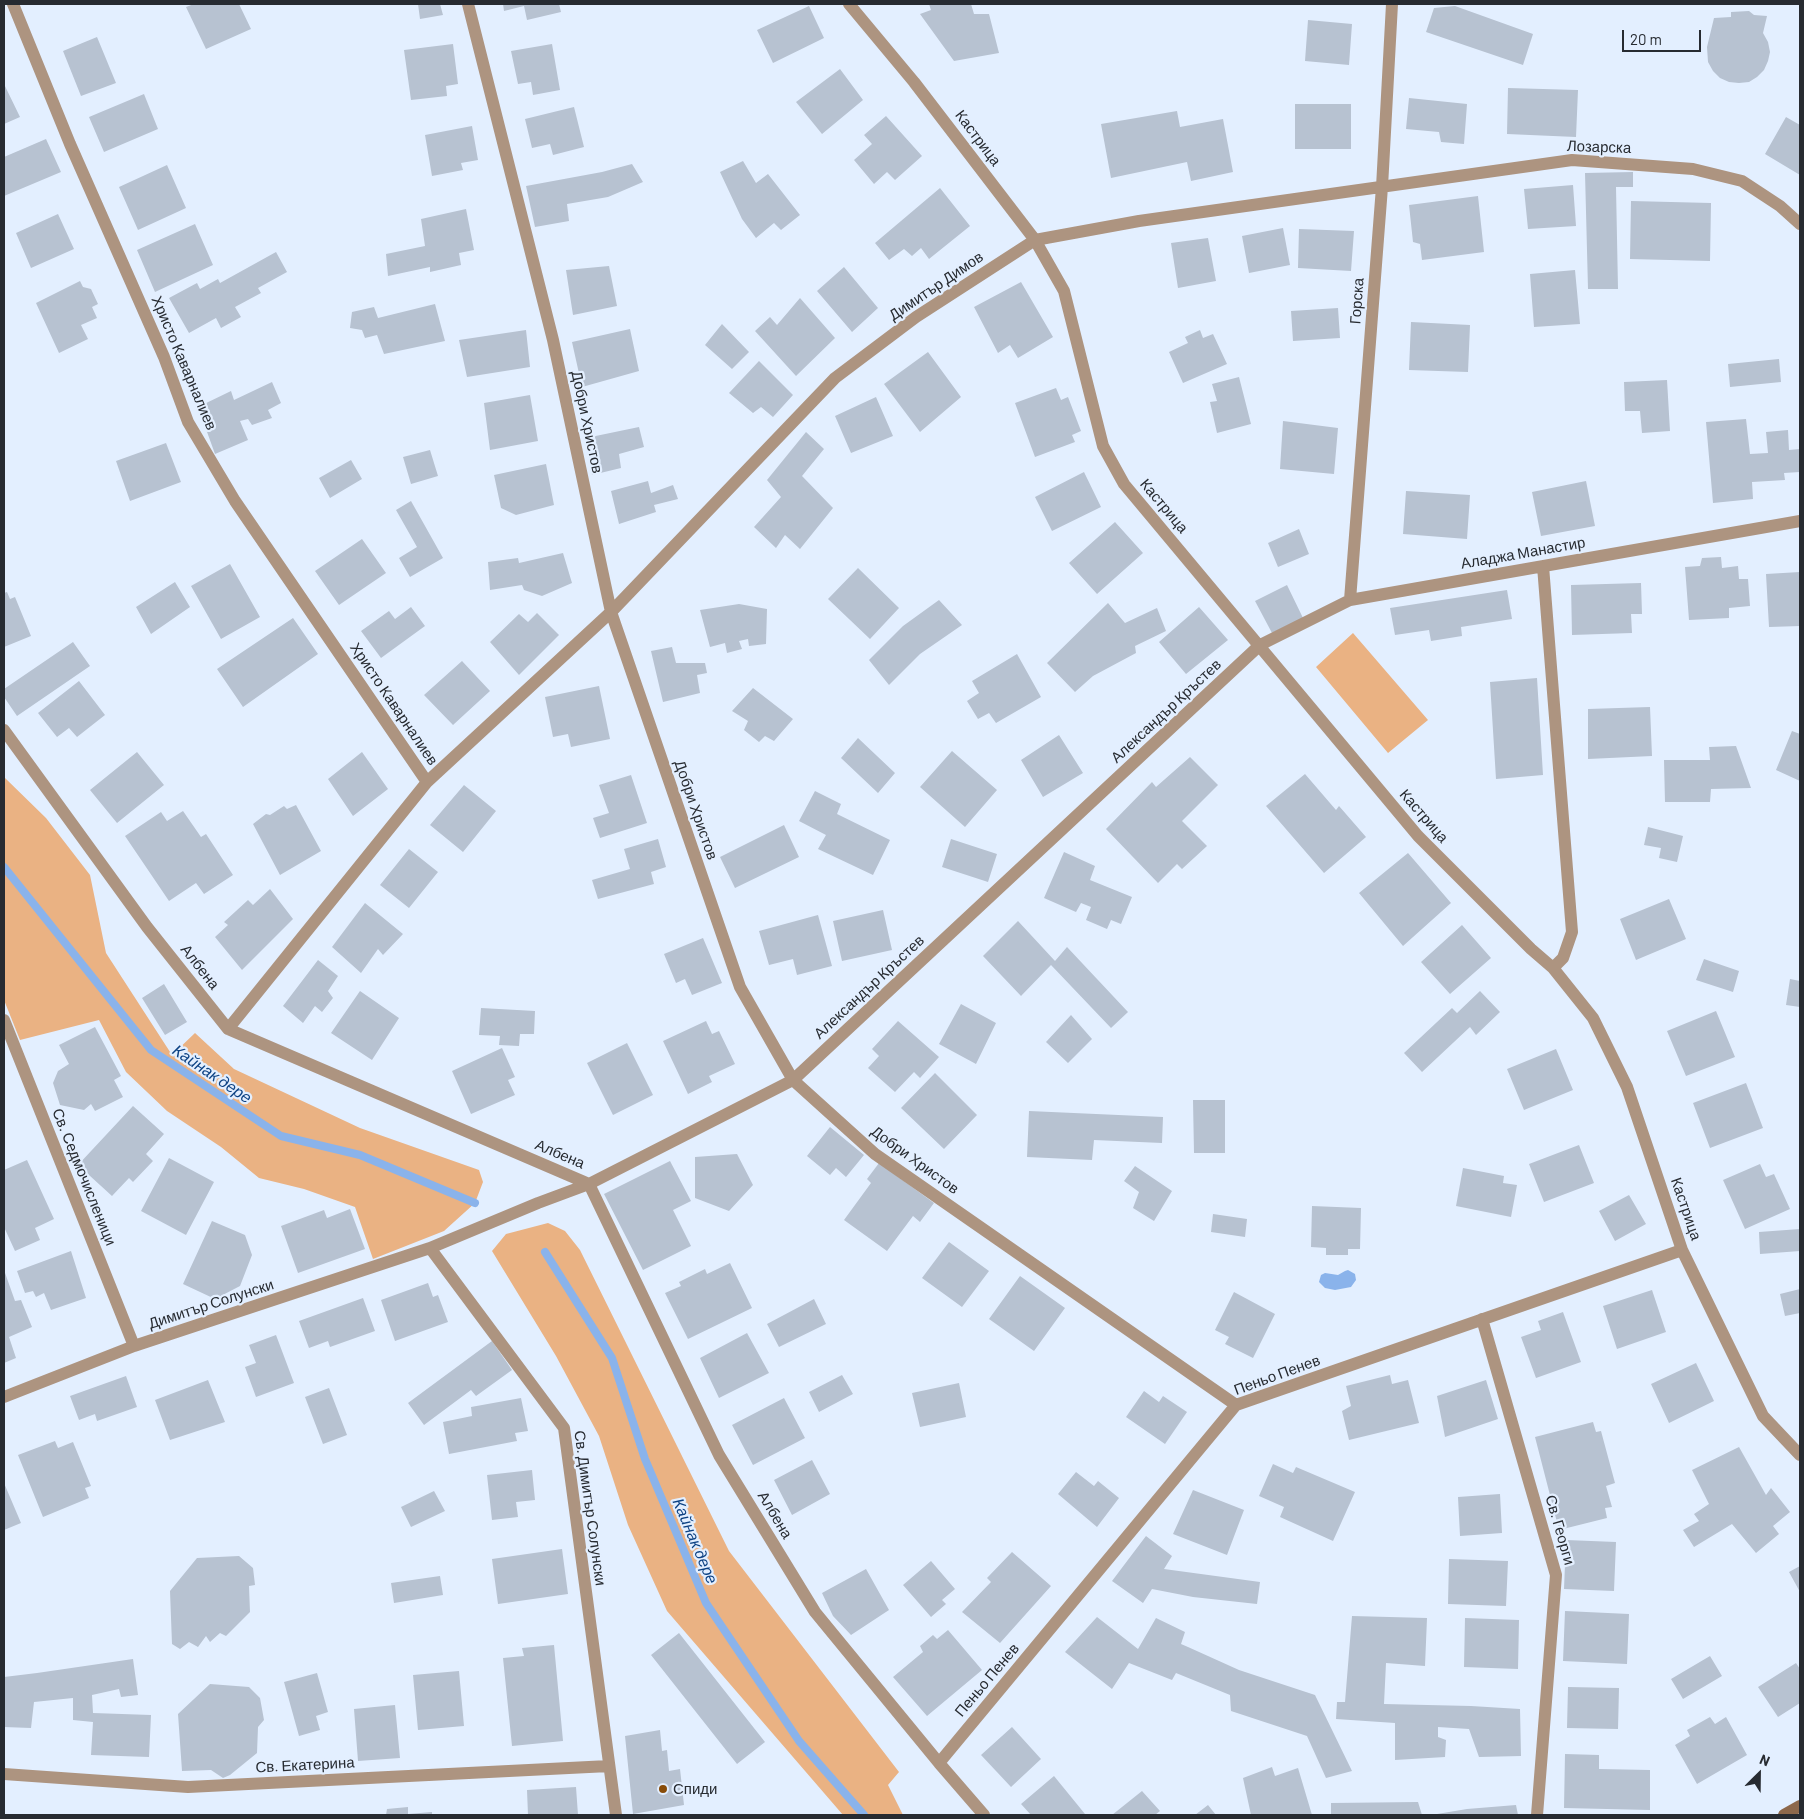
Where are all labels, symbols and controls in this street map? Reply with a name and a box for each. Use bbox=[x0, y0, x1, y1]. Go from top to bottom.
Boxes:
scale bar bbox=[1624, 20, 1703, 52]
text: 20 m bbox=[1630, 30, 1662, 48]
street label: Кастрица bbox=[951, 107, 1005, 169]
street label: Лозарска bbox=[1567, 137, 1631, 157]
street label: Димитър Димов bbox=[885, 248, 987, 324]
street label: Горска bbox=[1346, 277, 1368, 325]
street label: Христо Каварналиев bbox=[148, 293, 220, 433]
street label: Добри Христов bbox=[567, 369, 607, 475]
street label: Кастрица bbox=[1136, 475, 1192, 537]
street label: Аладжа Манастир bbox=[1459, 533, 1587, 573]
street label: Христо Каварналиев bbox=[346, 639, 442, 769]
street label: Александър Кръстев bbox=[1107, 655, 1225, 767]
street label: Добри Христов bbox=[671, 758, 721, 862]
street label: Кастрица bbox=[1396, 786, 1452, 846]
street label: Александър Кръстев bbox=[810, 931, 928, 1043]
street label: Албена bbox=[177, 941, 223, 993]
water label: Кайнак дере bbox=[169, 1041, 255, 1107]
street label: Св. Седмочисленици bbox=[48, 1106, 120, 1248]
street label: Добри Христов bbox=[868, 1122, 962, 1198]
street label: Албена bbox=[532, 1136, 588, 1172]
street label: Кастрица bbox=[1667, 1175, 1705, 1243]
street label: Димитър Солунски bbox=[146, 1275, 276, 1333]
street label: Пеньо Пенев bbox=[1232, 1351, 1322, 1399]
street label: Св. Димитър Солунски bbox=[570, 1429, 610, 1587]
street label: Албена bbox=[754, 1488, 796, 1542]
street label: Св. Георги bbox=[1541, 1493, 1579, 1567]
water label: Кайнак дере bbox=[668, 1495, 722, 1587]
street label: Пеньо Пенев bbox=[951, 1640, 1023, 1720]
north arrow bbox=[1734, 1749, 1784, 1799]
text: N bbox=[1757, 1750, 1773, 1769]
street label: Св. Екатерина bbox=[255, 1753, 355, 1777]
place label: Спиди bbox=[673, 1780, 717, 1798]
marker: Спиди bbox=[657, 1783, 669, 1795]

